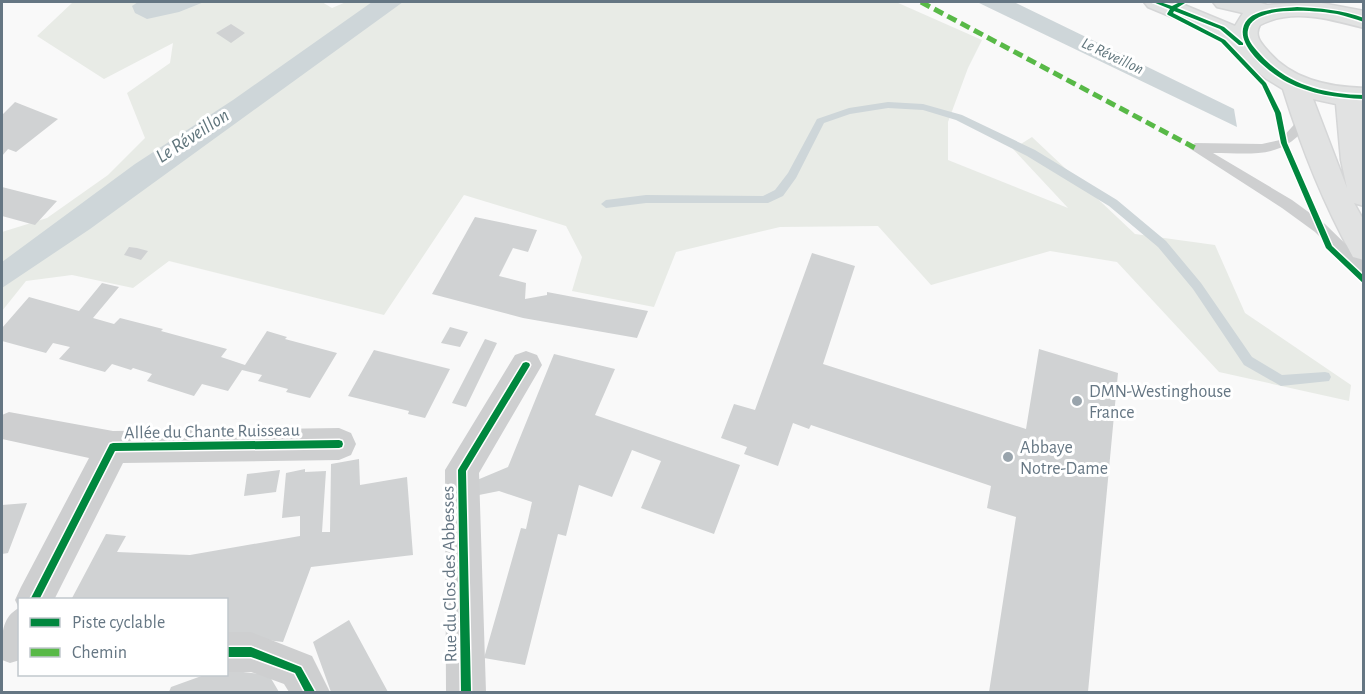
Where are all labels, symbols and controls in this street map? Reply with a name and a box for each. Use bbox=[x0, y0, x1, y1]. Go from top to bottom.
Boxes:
water label: Le Réveillon bbox=[1079, 35, 1146, 77]
water label: Le Réveillon bbox=[152, 105, 233, 167]
place label: DMN-Westinghouse France bbox=[1089, 383, 1231, 422]
marker: DMN-Westinghouse France bbox=[1070, 394, 1084, 408]
street label: Allée du Chante Ruisseau bbox=[124, 421, 300, 443]
place label: Abbaye Notre-Dame bbox=[1020, 439, 1108, 478]
marker: Abbaye Notre-Dame bbox=[1001, 450, 1015, 464]
street label: Rue du Clos des Abbesses bbox=[439, 486, 461, 662]
legend bbox=[18, 598, 228, 676]
text: Piste cyclable bbox=[72, 614, 165, 632]
text: Chemin bbox=[72, 644, 127, 662]

